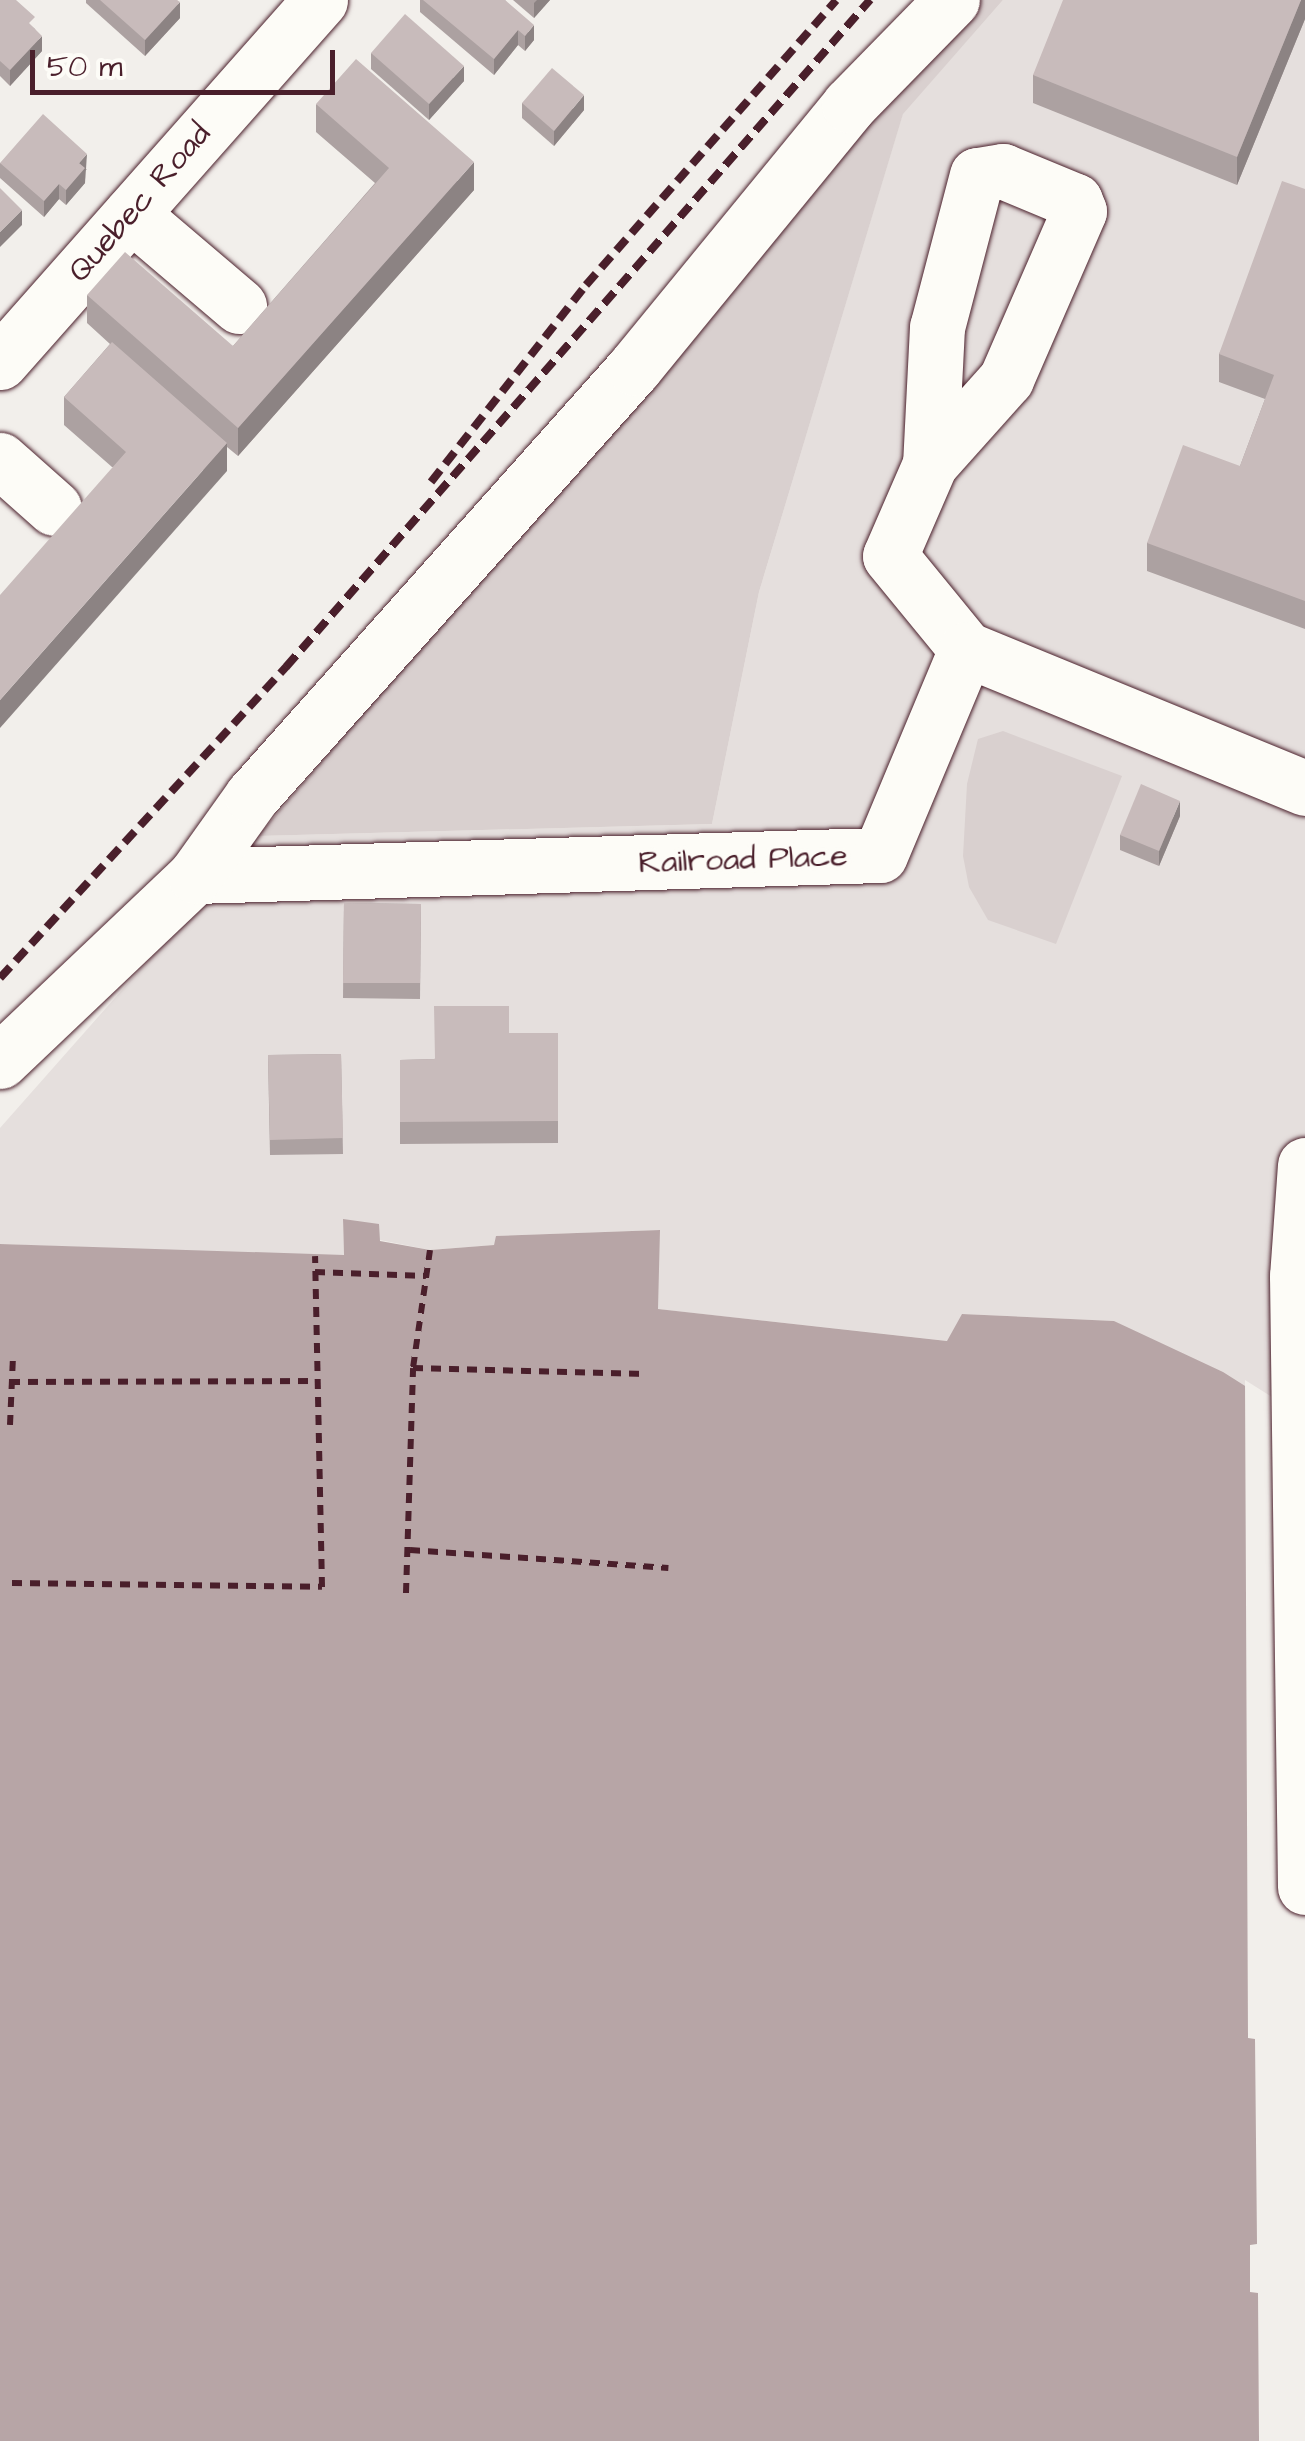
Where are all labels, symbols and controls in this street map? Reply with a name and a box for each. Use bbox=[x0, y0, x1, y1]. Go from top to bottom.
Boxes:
scale bar bbox=[35, 30, 340, 92]
text: 50 m bbox=[47, 46, 123, 88]
street label: Quebec Road bbox=[60, 116, 220, 290]
street label: Railroad Place bbox=[638, 837, 848, 883]

